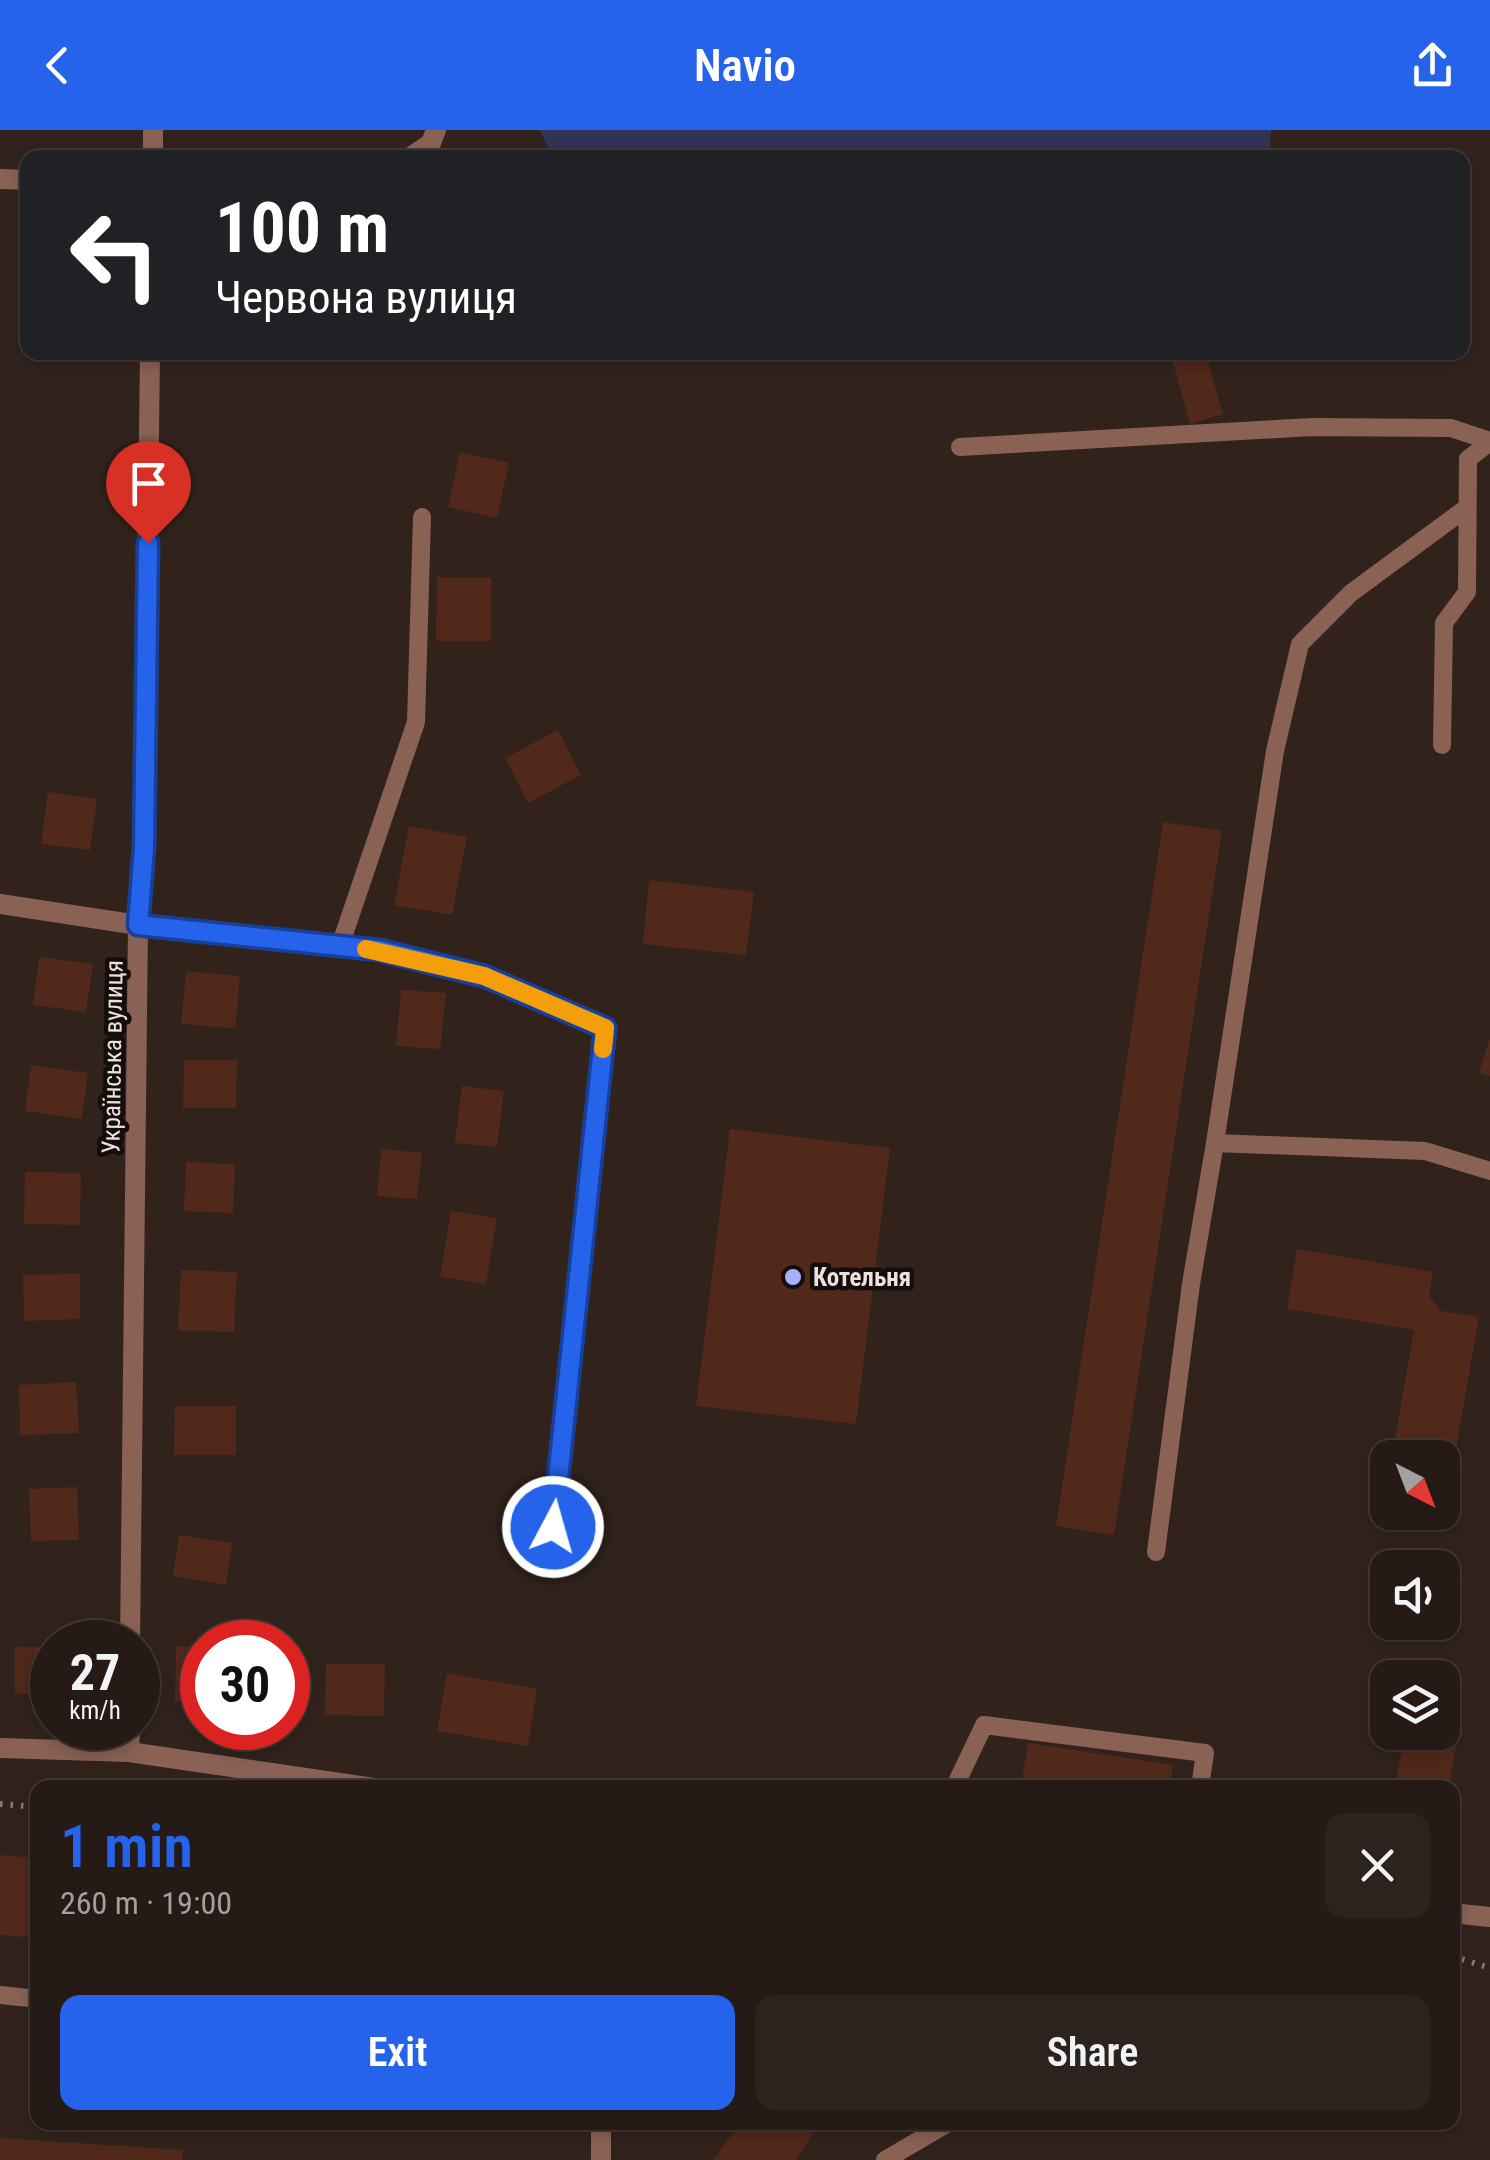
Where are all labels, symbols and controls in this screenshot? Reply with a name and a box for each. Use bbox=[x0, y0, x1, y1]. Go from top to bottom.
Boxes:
icon: back bbox=[30, 38, 85, 93]
icon: share bbox=[1405, 38, 1460, 93]
text: Navio bbox=[694, 39, 796, 92]
text: 100 m bbox=[215, 187, 389, 269]
icon: left bbox=[50, 190, 180, 320]
text: Червона вулиця bbox=[215, 271, 517, 324]
pin bbox=[106, 441, 191, 544]
icon: arrive bbox=[121, 456, 176, 511]
street label: Українська вулиця bbox=[96, 960, 129, 1154]
place label: Котельня bbox=[813, 1263, 911, 1292]
marker: Котельня bbox=[782, 1266, 804, 1288]
north arrow bbox=[1370, 1440, 1460, 1530]
map controls bbox=[1370, 1440, 1460, 1750]
position arrow bbox=[501, 1475, 605, 1579]
button: sound bbox=[1370, 1550, 1460, 1640]
speed limit sign: 30 bbox=[180, 1620, 310, 1750]
text: 27 bbox=[70, 1644, 120, 1702]
button: layers bbox=[1370, 1660, 1460, 1750]
text: km/h bbox=[69, 1696, 121, 1725]
text: 1 min bbox=[60, 1811, 193, 1882]
button: close bbox=[1325, 1813, 1430, 1918]
text: 260 m · 19:00 bbox=[60, 1884, 232, 1922]
button: Exit bbox=[60, 1995, 735, 2110]
button: Share bbox=[755, 1995, 1430, 2110]

